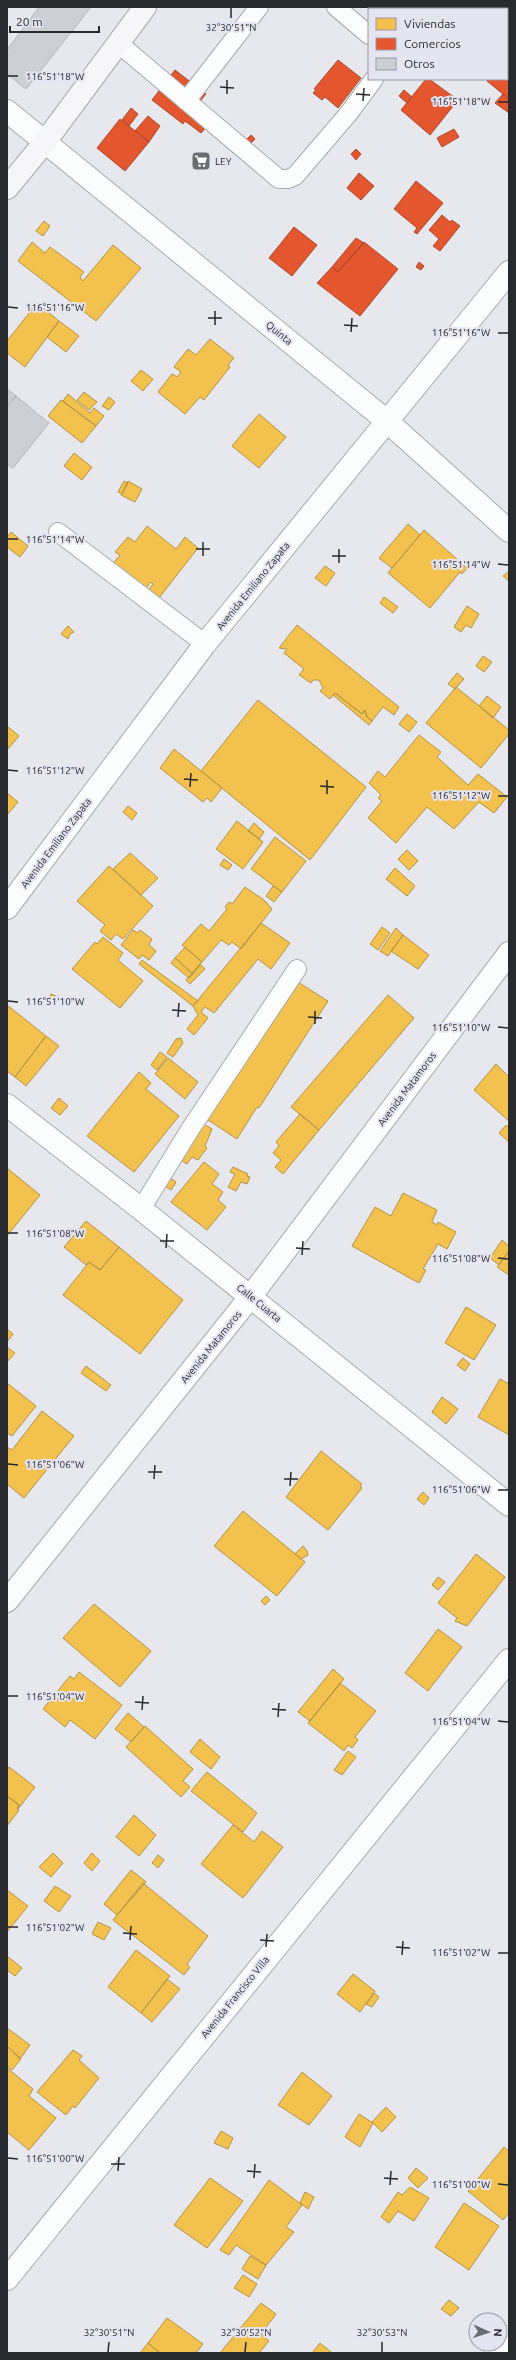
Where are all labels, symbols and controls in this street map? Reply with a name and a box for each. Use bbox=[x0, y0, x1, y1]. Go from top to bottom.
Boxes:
scale bar bbox=[10, 8, 99, 34]
legend bbox=[368, 8, 508, 80]
text: 20 m bbox=[16, 15, 43, 28]
text: Viviendas bbox=[404, 17, 456, 30]
text: 32°30'51"N bbox=[206, 22, 256, 33]
text: Comercios bbox=[404, 37, 461, 50]
text: Otros bbox=[404, 57, 435, 70]
text: 116°51'18"W bbox=[26, 71, 84, 82]
text: 116°51'18"W bbox=[432, 96, 490, 107]
supermarket icon: LEY bbox=[190, 150, 212, 172]
place label: LEY bbox=[215, 156, 232, 167]
text: 116°51'16"W bbox=[26, 302, 84, 313]
street label: Quinta bbox=[264, 319, 294, 347]
text: 116°51'16"W bbox=[432, 327, 490, 338]
text: 116°51'14"W bbox=[26, 534, 84, 545]
street label: Avenida Emiliano Zapata bbox=[214, 540, 292, 632]
text: 116°51'14"W bbox=[432, 559, 490, 570]
text: 116°51'12"W bbox=[26, 765, 84, 776]
text: 116°51'12"W bbox=[432, 790, 490, 801]
street label: Avenida Emiliano Zapata bbox=[19, 796, 93, 890]
text: 116°51'10"W bbox=[26, 996, 84, 1007]
text: 116°51'10"W bbox=[432, 1022, 490, 1033]
street label: Avenida Matamoros bbox=[376, 1050, 438, 1128]
text: 116°51'08"W bbox=[26, 1228, 84, 1239]
text: 116°51'08"W bbox=[432, 1253, 490, 1264]
street label: Calle Cuarta bbox=[235, 1282, 283, 1324]
street label: Avenida Matamoros bbox=[179, 1309, 243, 1385]
text: 116°51'06"W bbox=[26, 1459, 84, 1470]
text: 116°51'06"W bbox=[432, 1484, 490, 1495]
text: 116°51'04"W bbox=[26, 1691, 84, 1702]
text: 116°51'04"W bbox=[432, 1716, 490, 1727]
text: 116°51'02"W bbox=[26, 1922, 84, 1933]
text: 116°51'02"W bbox=[432, 1947, 490, 1958]
street label: Avenida Francisco Villa bbox=[199, 1954, 271, 2040]
text: 116°51'00"W bbox=[26, 2153, 84, 2164]
text: 116°51'00"W bbox=[432, 2179, 490, 2190]
north arrow bbox=[468, 2312, 508, 2352]
text: 32°30'51"N bbox=[84, 2327, 134, 2338]
text: 32°30'52"N bbox=[221, 2327, 271, 2338]
text: 32°30'53"N bbox=[357, 2327, 407, 2338]
text: N bbox=[492, 2328, 504, 2337]

